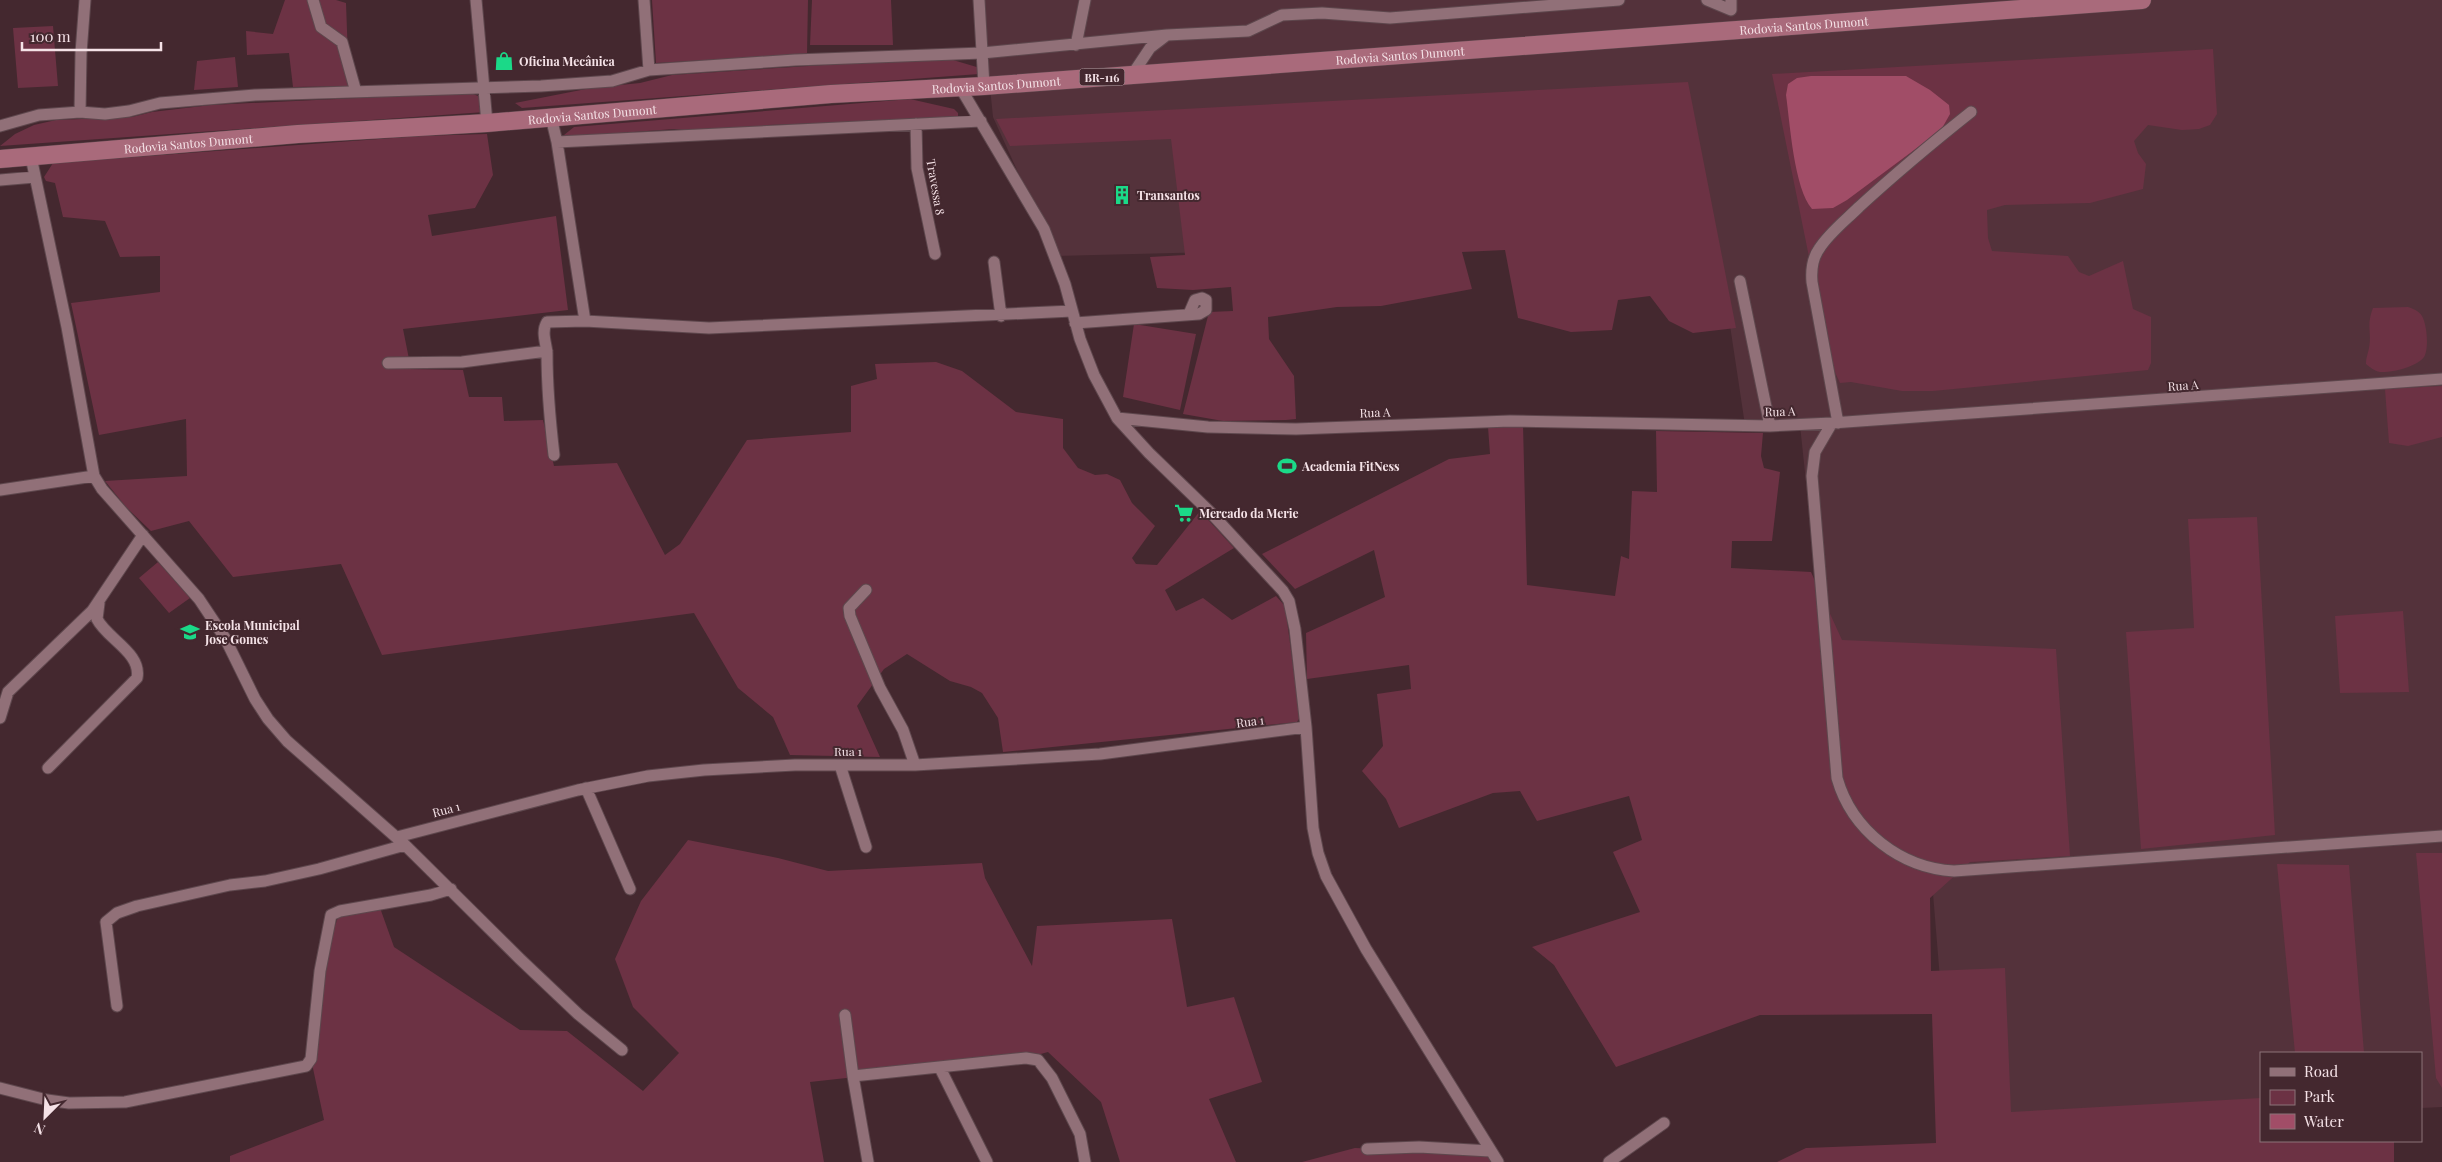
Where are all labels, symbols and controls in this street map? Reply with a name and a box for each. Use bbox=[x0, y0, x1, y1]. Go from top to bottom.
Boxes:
street label: Rodovia Santos Dumont bbox=[1739, 12, 1870, 38]
scale bar bbox=[22, 20, 161, 52]
text: 100 m bbox=[30, 26, 71, 46]
street label: Rodovia Santos Dumont bbox=[1335, 42, 1466, 68]
shop icon: Oficina Mecânica bbox=[493, 50, 515, 72]
place label: Oficina Mecânica bbox=[519, 53, 616, 69]
road number: BR-116 bbox=[1080, 68, 1124, 86]
street label: Rodovia Santos Dumont bbox=[931, 72, 1062, 97]
street label: Rodovia Santos Dumont bbox=[527, 101, 658, 128]
street label: Rodovia Santos Dumont bbox=[123, 130, 254, 157]
street label: Travessa 8 bbox=[923, 158, 949, 216]
building icon: Transantos bbox=[1111, 184, 1133, 206]
place label: Transantos bbox=[1137, 187, 1200, 203]
street label: Rua A bbox=[2167, 376, 2199, 394]
street label: Rua A bbox=[1359, 403, 1391, 421]
street label: Rua A bbox=[1764, 403, 1796, 419]
sports icon: Academia FitNess bbox=[1276, 455, 1298, 477]
place label: Academia FitNess bbox=[1301, 458, 1400, 474]
supermarket icon: Mercado da Merie bbox=[1173, 502, 1195, 524]
place label: Mercado da Merie bbox=[1199, 505, 1299, 521]
place label: Escola Municipal Jose Gomes bbox=[204, 617, 300, 647]
school or university icon: Escola Municipal Jose Gomes bbox=[179, 621, 201, 643]
street label: Rua 1 bbox=[1235, 711, 1265, 731]
street label: Rua 1 bbox=[834, 743, 863, 759]
street label: Rua 1 bbox=[430, 798, 462, 820]
legend bbox=[2260, 1052, 2422, 1142]
text: Road bbox=[2304, 1061, 2338, 1081]
text: Park bbox=[2304, 1086, 2336, 1106]
north arrow bbox=[20, 1092, 70, 1142]
text: Water bbox=[2303, 1111, 2344, 1131]
text: N bbox=[31, 1119, 48, 1140]

